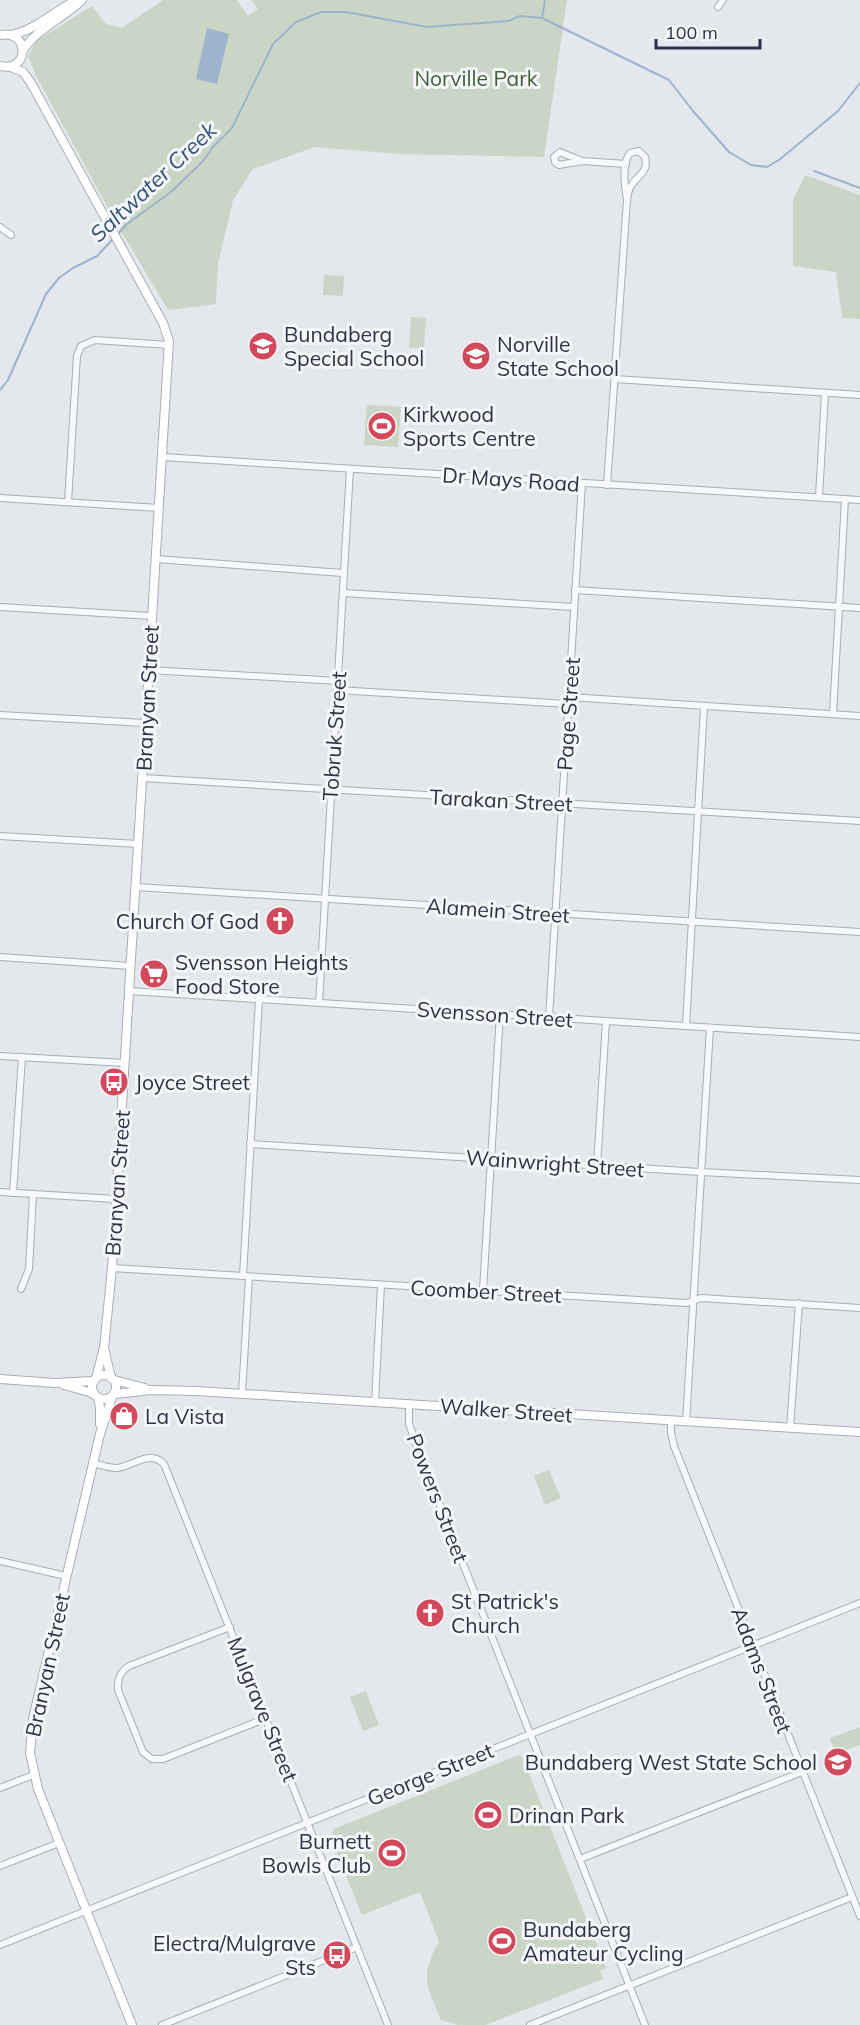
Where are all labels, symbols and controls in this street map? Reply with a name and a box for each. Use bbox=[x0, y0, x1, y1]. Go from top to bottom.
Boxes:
scale bar bbox=[656, 12, 760, 50]
text: 100 m bbox=[665, 21, 718, 44]
park label: Norville Park bbox=[414, 65, 538, 91]
water label: Saltwater Creek bbox=[84, 116, 223, 248]
place label: Bundaberg Special School bbox=[284, 321, 424, 371]
school or university icon: Bundaberg Special School bbox=[247, 330, 279, 362]
place label: Norville State School bbox=[497, 331, 619, 381]
school or university icon: Norville State School bbox=[460, 340, 492, 372]
place label: Kirkwood Sports Centre bbox=[403, 401, 536, 451]
sports icon: Kirkwood Sports Centre bbox=[366, 410, 398, 442]
street label: Dr Mays Road bbox=[441, 461, 581, 497]
street label: Branyan Street bbox=[130, 624, 164, 772]
street label: Page Street bbox=[551, 657, 585, 771]
street label: Tobruk Street bbox=[317, 670, 351, 802]
street label: Tarakan Street bbox=[429, 783, 573, 817]
street label: Alamein Street bbox=[425, 892, 571, 928]
church icon: Church Of God bbox=[264, 905, 296, 937]
place label: Church Of God bbox=[116, 908, 259, 934]
place label: Svensson Heights Food Store bbox=[175, 949, 349, 999]
supermarket icon: Svensson Heights Food Store bbox=[138, 958, 170, 990]
street label: Svensson Street bbox=[416, 996, 574, 1032]
bus stop icon: Joyce Street bbox=[98, 1066, 130, 1098]
place label: Joyce Street bbox=[135, 1069, 250, 1095]
street label: Branyan Street bbox=[99, 1109, 135, 1257]
street label: Wainwright Street bbox=[465, 1144, 645, 1182]
street label: Coomber Street bbox=[410, 1274, 562, 1308]
street label: Walker Street bbox=[439, 1392, 573, 1428]
shop icon: La Vista bbox=[108, 1400, 140, 1432]
place label: La Vista bbox=[145, 1403, 224, 1429]
street label: Powers Street bbox=[401, 1430, 475, 1566]
place label: St Patrick's Church bbox=[451, 1588, 559, 1638]
street label: Branyan Street bbox=[19, 1591, 75, 1739]
church icon: St Patrick's Church bbox=[414, 1597, 446, 1629]
street label: Adams Street bbox=[726, 1603, 798, 1737]
street label: Mulgrave Street bbox=[222, 1633, 304, 1785]
street label: George Street bbox=[363, 1737, 497, 1811]
school or university icon: Bundaberg West State School bbox=[822, 1746, 854, 1778]
place label: Bundaberg West State School bbox=[525, 1749, 817, 1775]
sports icon: Drinan Park bbox=[472, 1799, 504, 1831]
place label: Drinan Park bbox=[509, 1802, 624, 1828]
place label: Burnett Bowls Club bbox=[262, 1828, 371, 1878]
sports icon: Burnett Bowls Club bbox=[376, 1837, 408, 1869]
place label: Bundaberg Amateur Cycling bbox=[523, 1916, 684, 1966]
sports icon: Bundaberg Amateur Cycling bbox=[486, 1925, 518, 1957]
place label: Electra/Mulgrave Sts bbox=[153, 1930, 316, 1980]
bus stop icon: Electra/Mulgrave Sts bbox=[321, 1939, 353, 1971]

